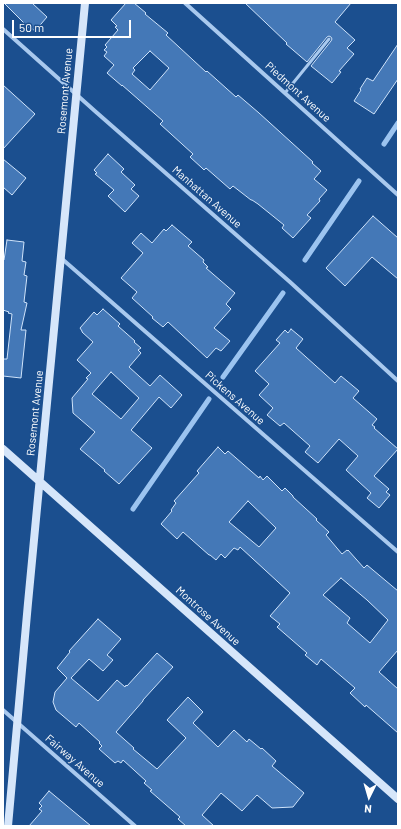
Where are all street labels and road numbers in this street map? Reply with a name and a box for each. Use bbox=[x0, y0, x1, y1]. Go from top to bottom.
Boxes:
street label: Rosemont Avenue bbox=[55, 48, 75, 134]
street label: Piedmont Avenue bbox=[263, 59, 333, 125]
street label: Manhattan Avenue bbox=[170, 163, 244, 231]
street label: Pickens Avenue bbox=[203, 369, 267, 427]
street label: Rosemont Avenue bbox=[24, 370, 46, 456]
street label: Montrose Avenue bbox=[173, 584, 243, 648]
street label: Fairway Avenue bbox=[43, 732, 107, 790]

